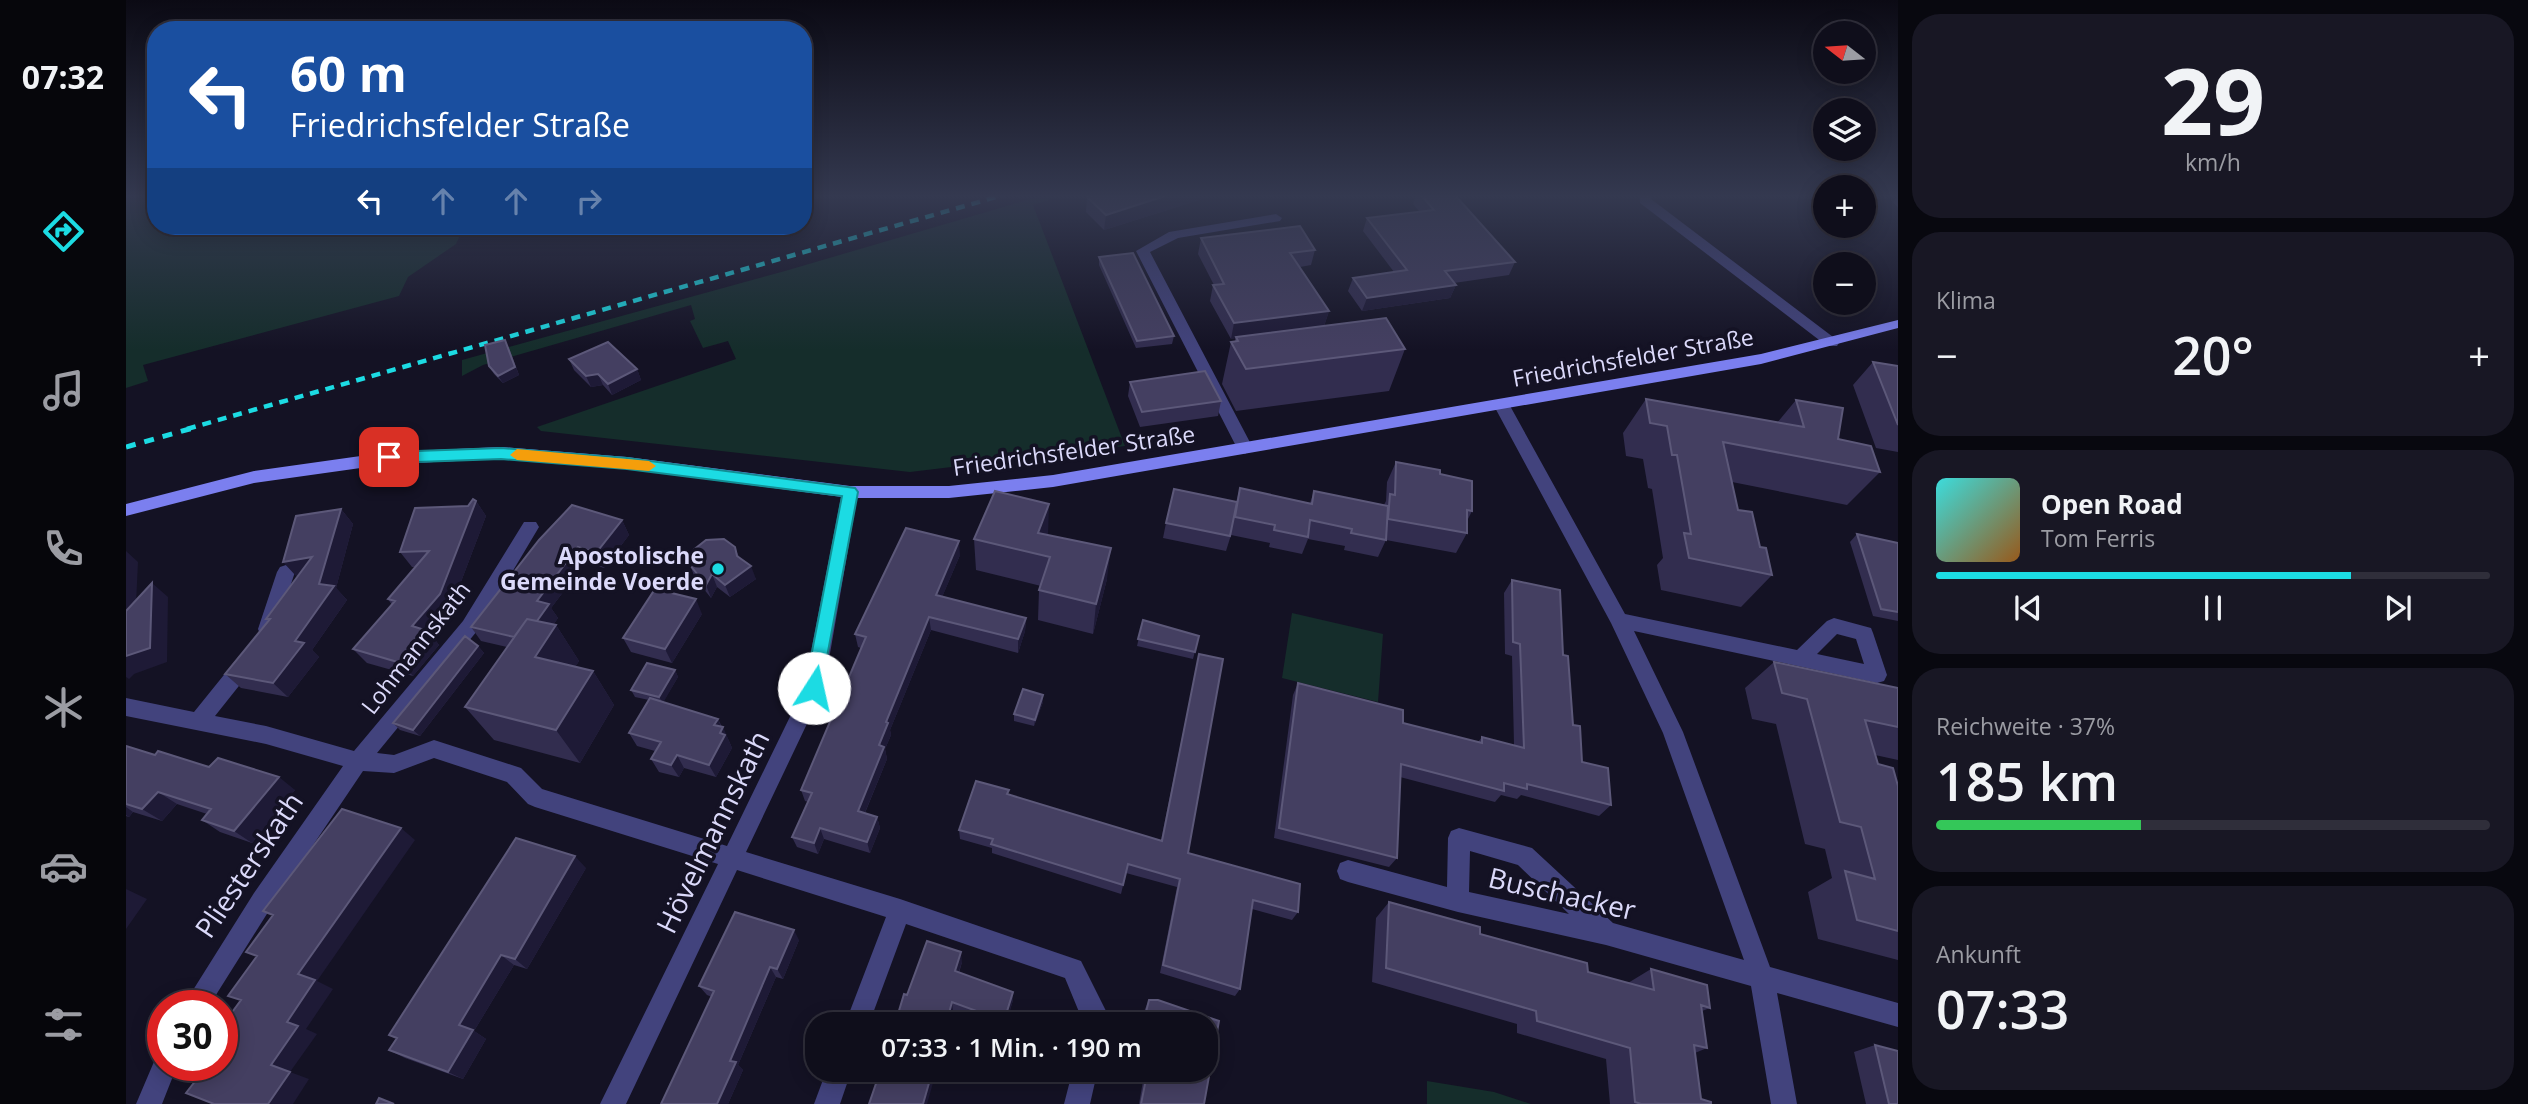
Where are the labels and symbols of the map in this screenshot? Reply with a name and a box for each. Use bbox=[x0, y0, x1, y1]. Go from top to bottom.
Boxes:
north arrow bbox=[1813, 21, 1876, 84]
street label: Friedrichsfelder Straße bbox=[1510, 320, 1756, 394]
street label: Friedrichsfelder Straße bbox=[951, 417, 1197, 483]
pin bbox=[359, 427, 419, 487]
place label: Apostolische Gemeinde Voerde bbox=[500, 539, 704, 597]
marker: Apostolische Gemeinde Voerde bbox=[710, 561, 726, 577]
street label: Lohmannskath bbox=[353, 574, 477, 720]
position arrow bbox=[777, 651, 851, 725]
street label: Hövelmannskath bbox=[647, 724, 778, 939]
street label: Pliesterskath bbox=[185, 784, 311, 945]
street label: Buschacker bbox=[1485, 858, 1640, 929]
speed limit sign: 30 bbox=[147, 990, 238, 1081]

